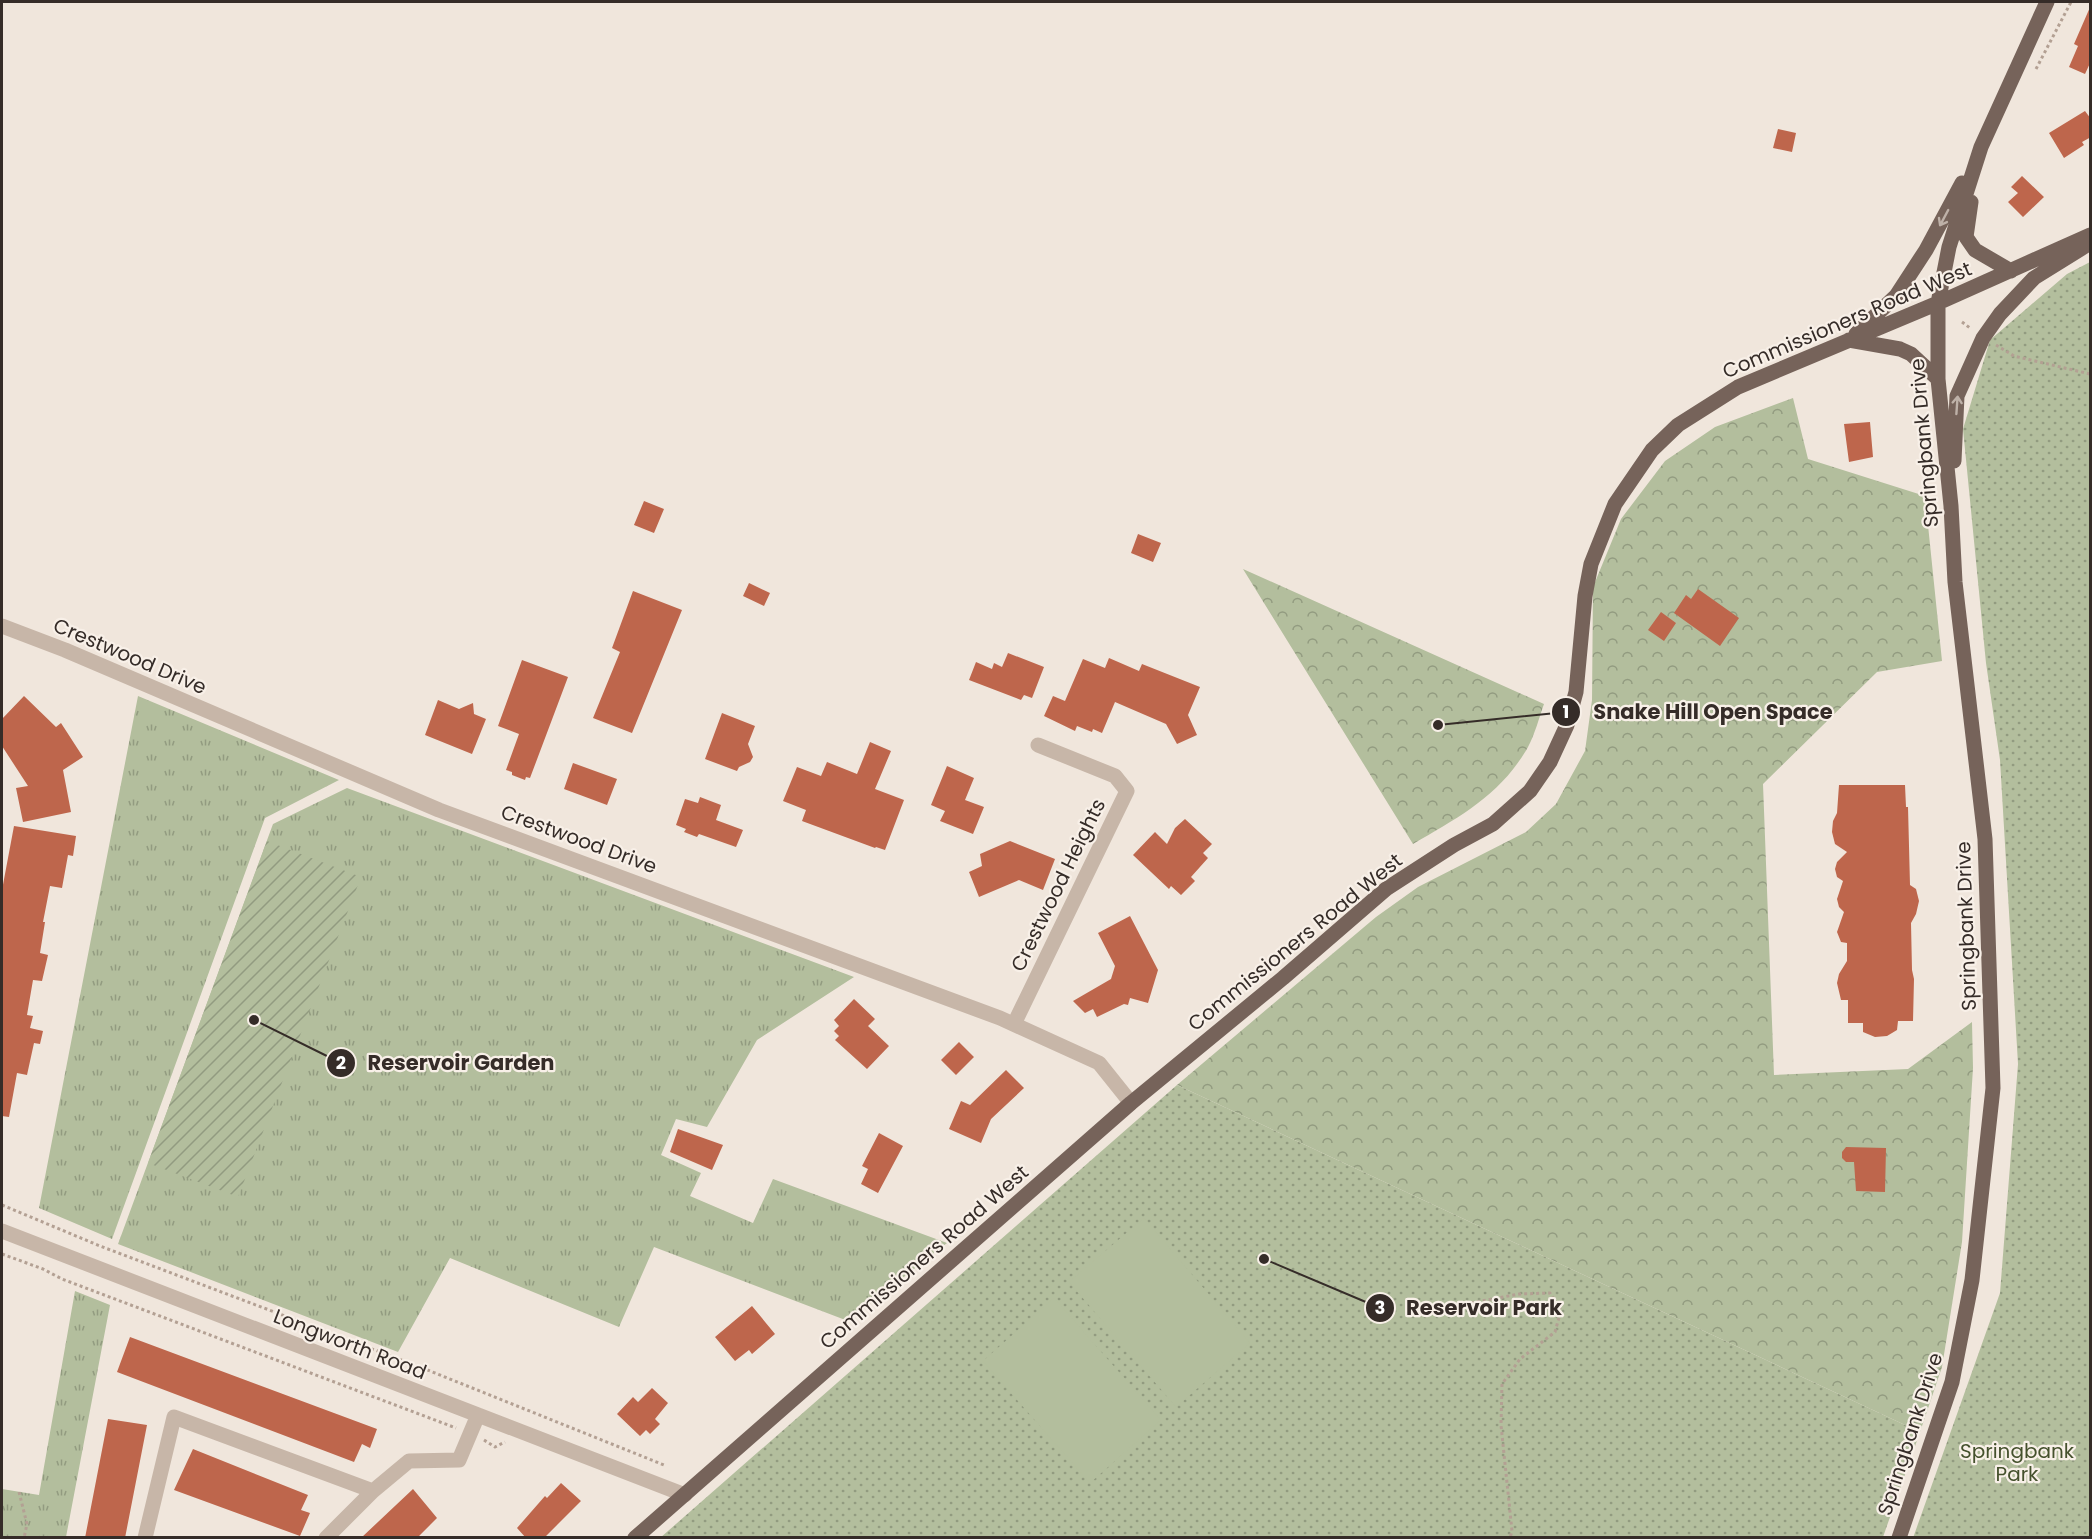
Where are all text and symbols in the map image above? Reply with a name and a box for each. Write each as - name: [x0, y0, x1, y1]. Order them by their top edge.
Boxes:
- one-way arrow: [1938, 208, 1949, 226]
- street label: Commissioners Road West: [1718, 255, 1976, 385]
- street label: Springbank Drive: [1903, 357, 1945, 529]
- one-way arrow: [1952, 396, 1963, 416]
- street label: Crestwood Drive: [49, 611, 211, 701]
- callout: Snake Hill Open Space: [1551, 693, 1845, 732]
- text: Snake Hill Open Space: [1593, 697, 1833, 726]
- text: 1: [1563, 699, 1569, 724]
- street label: Crestwood Heights: [1004, 794, 1112, 976]
- street label: Crestwood Drive: [497, 798, 661, 880]
- street label: Springbank Drive: [1949, 841, 1983, 1011]
- street label: Commissioners Road West: [1182, 847, 1408, 1037]
- callout: Reservoir Garden: [326, 1043, 567, 1082]
- text: Reservoir Garden: [367, 1048, 555, 1077]
- text: 2: [336, 1050, 346, 1075]
- street label: Commissioners Road West: [814, 1158, 1034, 1356]
- callout: Reservoir Park: [1365, 1288, 1574, 1327]
- text: Reservoir Park: [1406, 1293, 1562, 1322]
- text: 3: [1375, 1295, 1385, 1320]
- street label: Longworth Road: [269, 1302, 431, 1386]
- street label: Springbank Drive: [1870, 1349, 1950, 1519]
- park label: Springbank Park: [1960, 1437, 2075, 1488]

